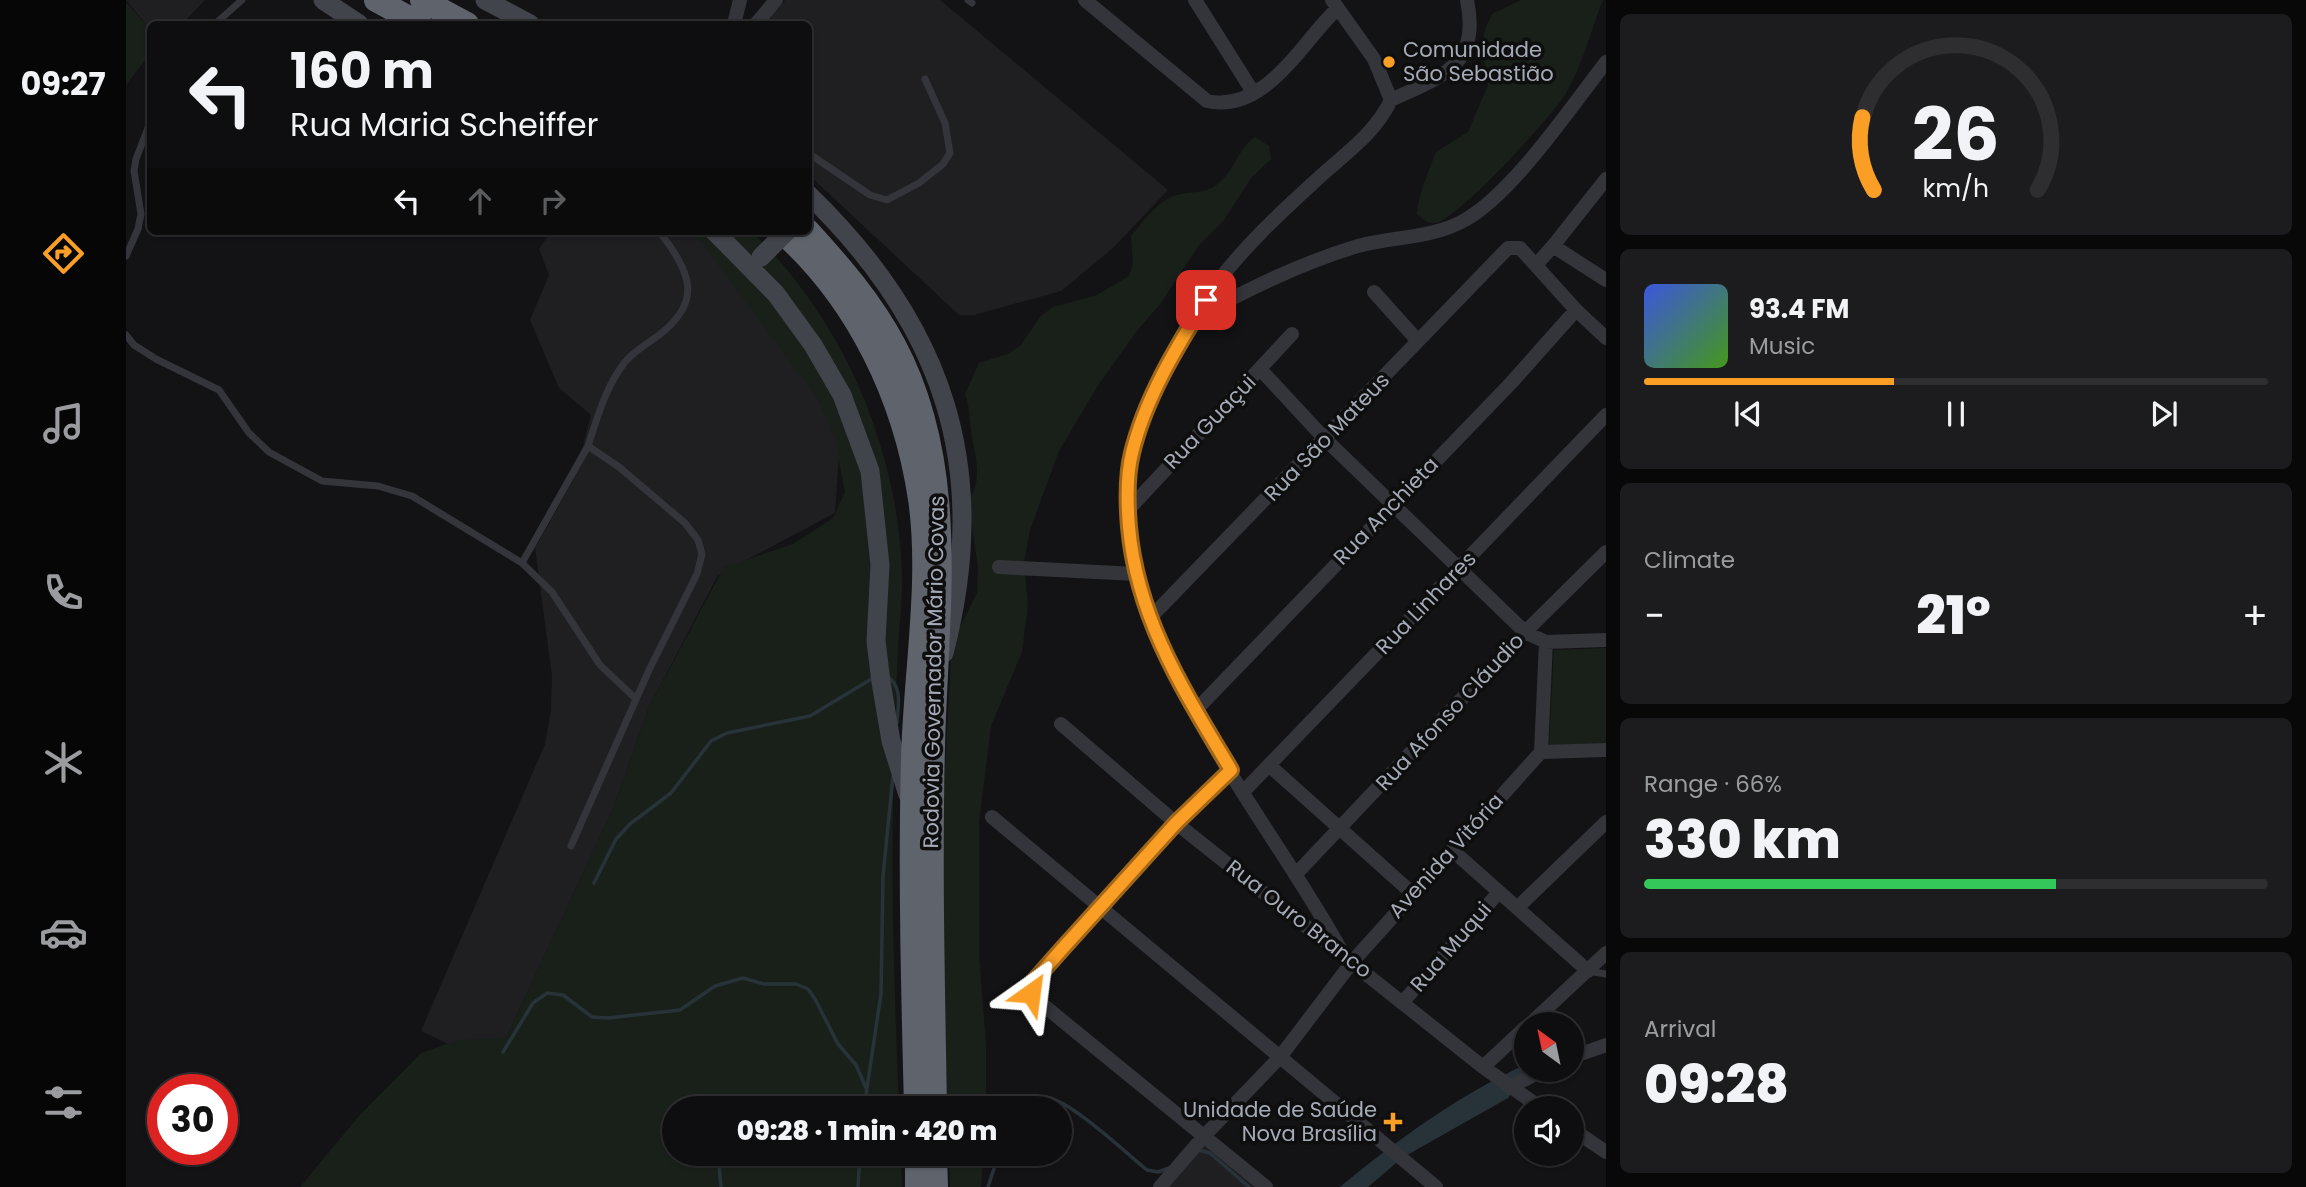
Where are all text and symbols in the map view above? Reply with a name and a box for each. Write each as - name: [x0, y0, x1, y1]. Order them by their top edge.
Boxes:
- place label: Comunidade São Sebastião: [1403, 35, 1554, 88]
- text: 160 m: [290, 37, 434, 105]
- icon: left: [175, 49, 266, 140]
- marker: Comunidade São Sebastião: [1381, 54, 1397, 70]
- text: 09:27: [20, 61, 106, 106]
- text: 26: [1912, 85, 2000, 186]
- text: Rua Maria Scheiffer: [290, 102, 599, 147]
- text: km/h: [1923, 171, 1989, 206]
- icon: left: [388, 182, 426, 220]
- icon: ahead: [461, 182, 499, 220]
- icon: right: [534, 182, 572, 220]
- icon: directions: [39, 229, 88, 278]
- pin: [1176, 270, 1236, 330]
- icon: arrive: [1187, 281, 1225, 319]
- text: 93.4 FM: [1749, 291, 1849, 327]
- text: Music: [1749, 330, 1815, 362]
- street label: Rua São Mateus: [1258, 366, 1396, 507]
- street label: Rua Guaçui: [1157, 368, 1262, 475]
- icon: previous: [1729, 395, 1767, 433]
- icon: pause: [1937, 395, 1975, 433]
- icon: next: [2145, 395, 2183, 433]
- icon: music: [39, 399, 88, 448]
- street label: Rua Anchieta: [1327, 450, 1445, 571]
- street label: Rodovia Governador Mário Covas: [916, 495, 951, 849]
- text: Climate: [1644, 544, 1735, 576]
- street label: Rua Linhares: [1369, 545, 1482, 661]
- icon: phone: [39, 568, 88, 617]
- text: 21°: [1916, 579, 1991, 652]
- text: −: [1644, 589, 1665, 642]
- text: +: [2242, 589, 2268, 642]
- street label: Rua Afonso Cláudio: [1369, 627, 1530, 797]
- icon: climate: [39, 738, 88, 787]
- text: Range · 66%: [1644, 768, 1782, 800]
- street label: Avenida Vitória: [1382, 787, 1510, 925]
- text: 330 km: [1644, 803, 1841, 876]
- street label: Rua Ouro Branco: [1220, 853, 1378, 985]
- street label: Rua Muqui: [1403, 896, 1498, 998]
- icon: car: [39, 908, 88, 957]
- position arrow: [994, 956, 1068, 1030]
- north arrow: [1514, 1012, 1584, 1082]
- map controls: [1514, 1012, 1584, 1166]
- text: Arrival: [1644, 1013, 1716, 1045]
- text: 09:28: [1644, 1048, 1789, 1121]
- speed limit sign: 30: [147, 1074, 238, 1165]
- icon: filters: [39, 1078, 88, 1127]
- place label: Unidade de Saúde Nova Brasília: [1183, 1095, 1377, 1148]
- button: sound: [1514, 1096, 1584, 1166]
- marker: Unidade de Saúde Nova Brasília: [1383, 1112, 1403, 1132]
- text: 09:28 · 1 min · 420 m: [737, 1113, 997, 1149]

